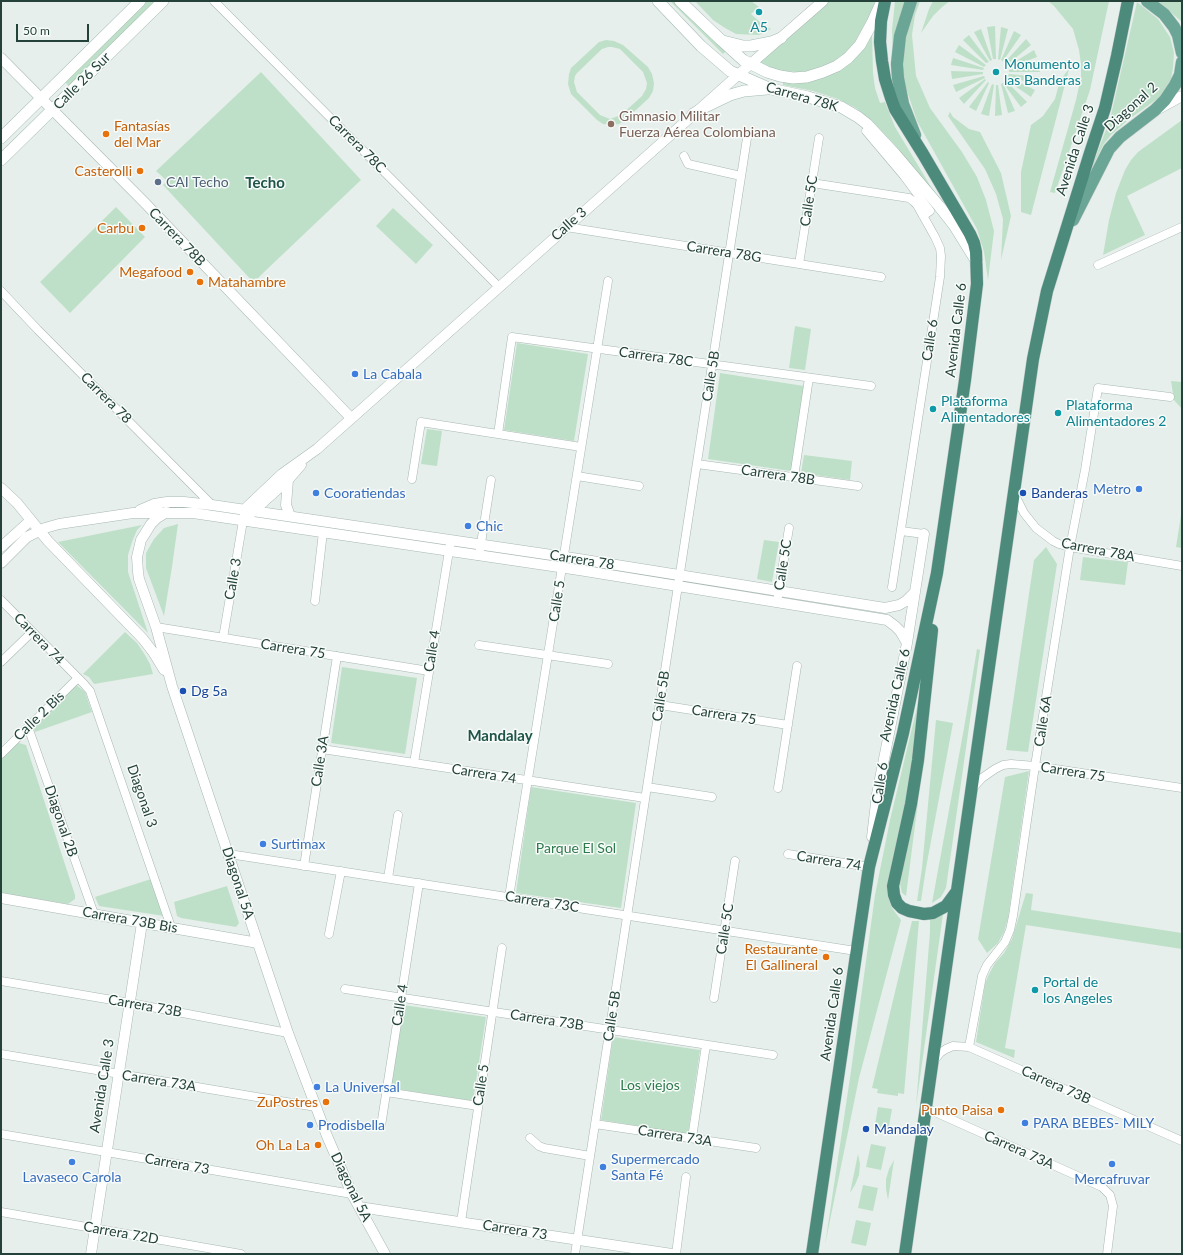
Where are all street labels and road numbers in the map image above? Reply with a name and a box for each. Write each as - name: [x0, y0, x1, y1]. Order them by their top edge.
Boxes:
- street label: Calle 26 Sur: [50, 49, 114, 113]
- street label: Carrera 78K: [764, 79, 840, 115]
- street label: Diagonal 2: [1101, 79, 1161, 135]
- street label: Avenida Calle 3: [1052, 102, 1098, 198]
- street label: Carrera 78C: [325, 112, 389, 176]
- street label: Calle 5C: [797, 174, 821, 228]
- street label: Carrera 78B: [145, 204, 209, 270]
- street label: Calle 3: [548, 204, 590, 244]
- street label: Carrera 78G: [685, 238, 763, 266]
- street label: Avenida Calle 6: [942, 282, 970, 378]
- street label: Calle 6: [918, 318, 942, 362]
- street label: Carrera 78C: [618, 343, 694, 371]
- street label: Calle 5B: [699, 349, 723, 403]
- street label: Carrera 78: [77, 369, 135, 427]
- street label: Carrera 78B: [740, 462, 816, 488]
- street label: Carrera 78A: [1060, 535, 1136, 565]
- street label: Calle 5C: [771, 538, 795, 592]
- street label: Carrera 78: [548, 547, 616, 573]
- street label: Calle 3: [221, 557, 245, 601]
- street label: Calle 5: [545, 579, 569, 623]
- street label: Carrera 74: [10, 610, 68, 668]
- street label: Calle 4: [420, 629, 444, 673]
- street label: Carrera 75: [259, 636, 327, 662]
- street label: Avenida Calle 6: [876, 647, 914, 743]
- street label: Calle 5B: [649, 669, 673, 723]
- street label: Calle 2 Bis: [10, 688, 68, 744]
- street label: Calle 6A: [1031, 694, 1055, 748]
- street label: Carrera 75: [690, 702, 758, 728]
- street label: Calle 3A: [308, 734, 332, 788]
- street label: Carrera 75: [1039, 759, 1107, 785]
- street label: Carrera 74: [450, 761, 518, 787]
- street label: Calle 6: [868, 761, 892, 805]
- street label: Diagonal 3: [123, 762, 161, 830]
- street label: Diagonal 2B: [41, 783, 81, 859]
- street label: Diagonal 5A: [218, 845, 258, 921]
- street label: Carrera 74: [795, 848, 863, 874]
- street label: Carrera 73C: [504, 888, 580, 916]
- street label: Calle 5C: [713, 902, 737, 956]
- street label: Carrera 73B Bis: [81, 903, 179, 937]
- street label: Avenida Calle 6: [817, 966, 847, 1062]
- street label: Calle 4: [388, 983, 412, 1027]
- street label: Calle 5B: [600, 989, 624, 1043]
- street label: Carrera 73B: [107, 991, 183, 1021]
- street label: Carrera 73B: [509, 1006, 585, 1034]
- street label: Avenida Calle 3: [86, 1038, 118, 1134]
- street label: Carrera 73B: [1019, 1062, 1093, 1108]
- street label: Calle 5: [469, 1063, 493, 1107]
- street label: Carrera 73A: [121, 1067, 197, 1095]
- street label: Carrera 73A: [637, 1122, 713, 1150]
- street label: Carrera 73A: [981, 1127, 1057, 1173]
- street label: Carrera 73: [143, 1150, 211, 1178]
- street label: Diagonal 5A: [327, 1150, 375, 1224]
- street label: Carrera 73: [481, 1217, 549, 1243]
- street label: Carrera 72D: [82, 1218, 160, 1248]

